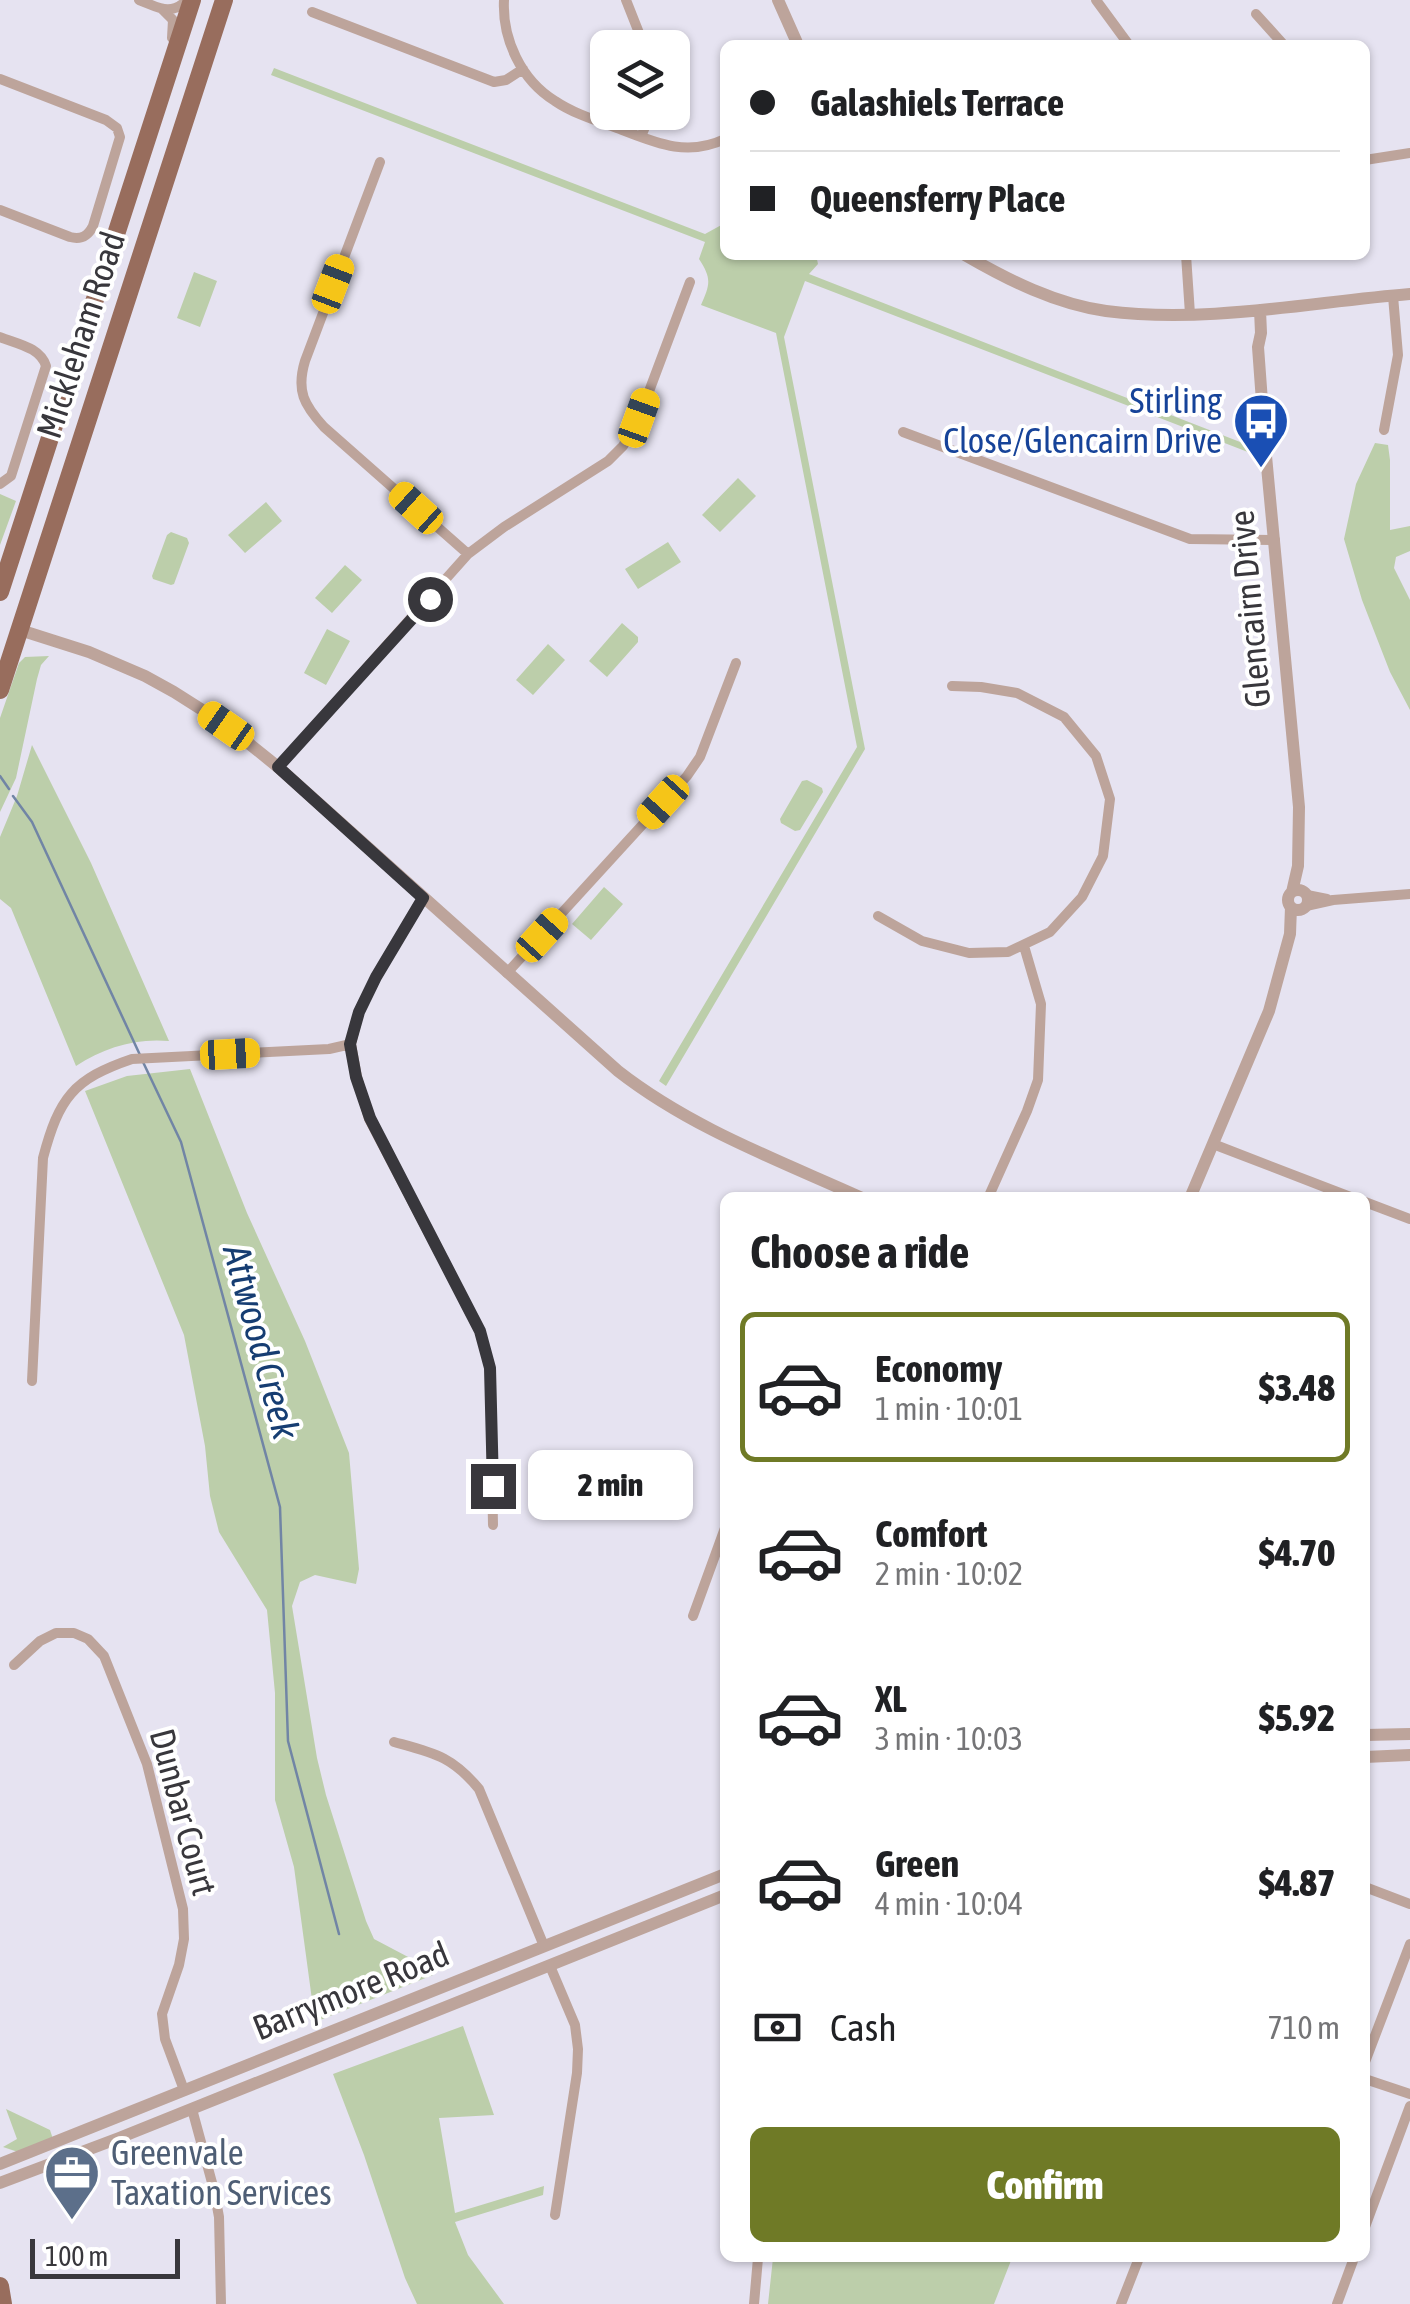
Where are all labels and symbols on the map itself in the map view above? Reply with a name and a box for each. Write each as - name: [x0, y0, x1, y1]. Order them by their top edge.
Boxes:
- street label: Mickleham Road: [28, 226, 132, 443]
- car: [308, 251, 358, 317]
- place label: Stirling Close/Glencairn Drive: [943, 380, 1222, 460]
- car: [615, 385, 663, 451]
- bus stop icon: Stirling Close/Glencairn Drive: [1231, 391, 1291, 470]
- car: [384, 477, 448, 539]
- street label: Glencairn Drive: [1220, 509, 1278, 709]
- route start: [408, 577, 453, 622]
- car: [193, 697, 259, 755]
- car: [632, 770, 694, 834]
- car: [511, 903, 573, 967]
- car: [199, 1037, 261, 1071]
- water label: Attwood Creek: [215, 1239, 308, 1445]
- callout: 2 min: [528, 1451, 693, 1521]
- route end: [471, 1464, 516, 1509]
- street label: Dunbar Court: [143, 1724, 225, 1899]
- street label: Barrymore Road: [247, 1933, 454, 2047]
- place label: Greenvale Taxation Services: [111, 2132, 332, 2212]
- office icon: Greenvale Taxation Services: [42, 2143, 102, 2222]
- scale bar: [30, 2234, 180, 2278]

